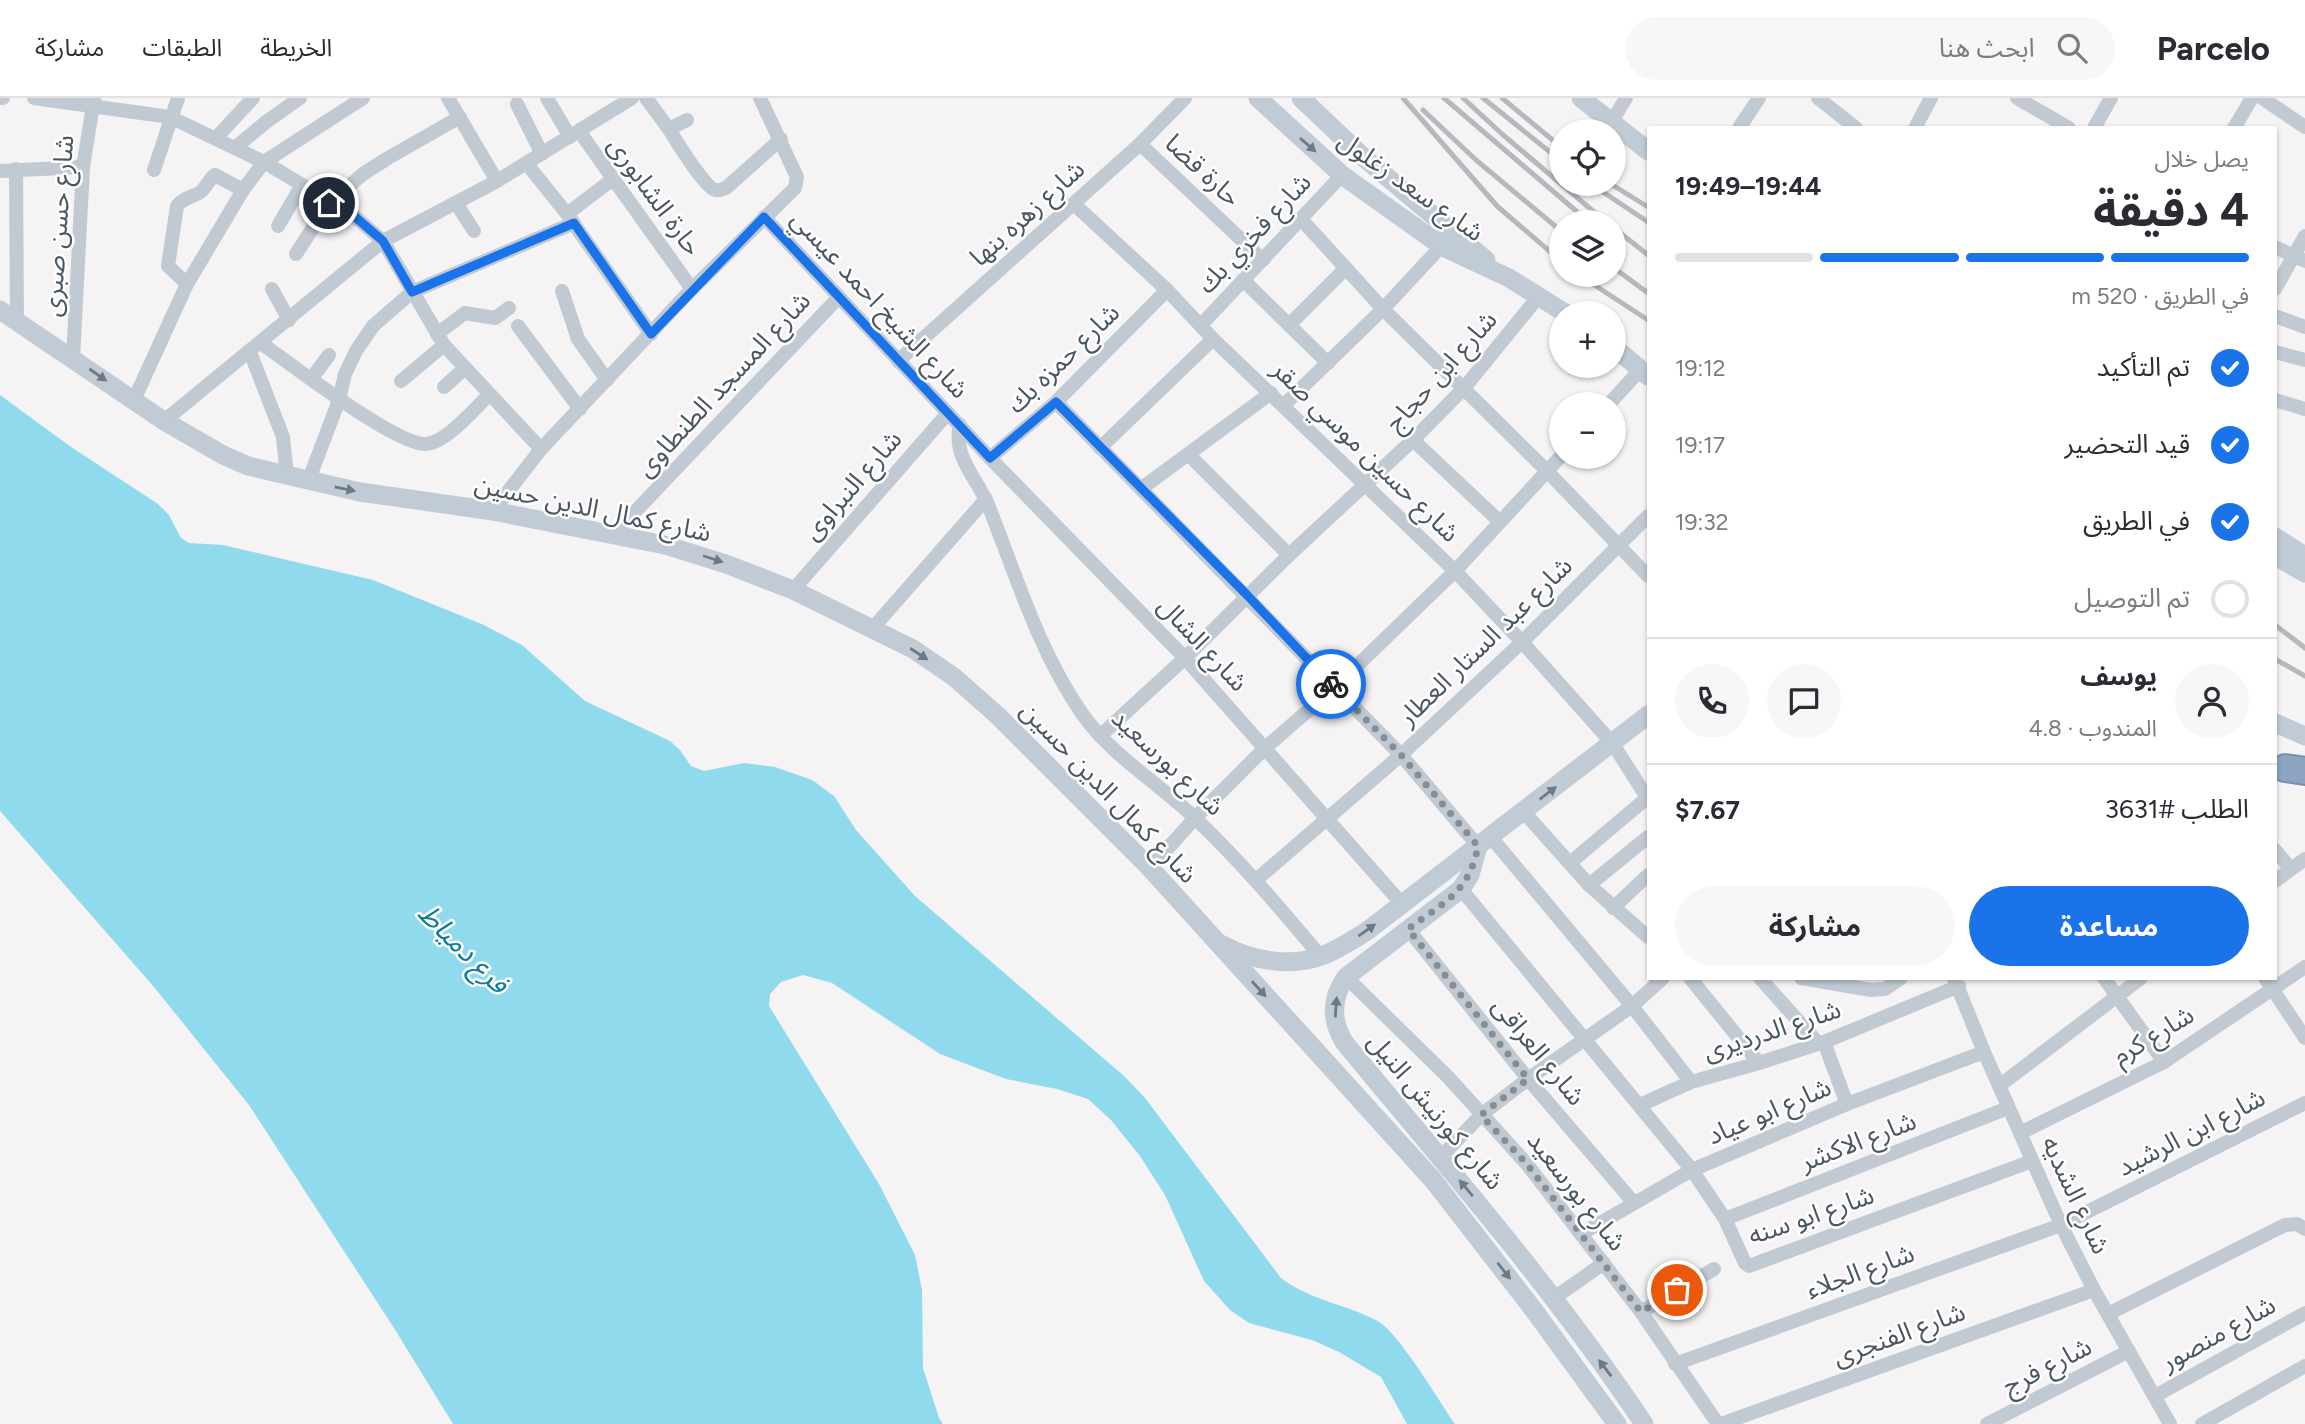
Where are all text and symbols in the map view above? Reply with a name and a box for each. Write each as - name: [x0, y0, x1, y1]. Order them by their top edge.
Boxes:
- search box: [1625, 17, 2115, 80]
- icon: search: [2053, 29, 2091, 67]
- text: Parcelo: [2157, 29, 2270, 68]
- text: ابحث هنا: [1939, 32, 2035, 64]
- text: مشاركة: [35, 33, 104, 62]
- text: الطبقات: [142, 33, 222, 62]
- text: الخريطة: [260, 33, 332, 62]
- map controls: [1549, 119, 1626, 469]
- button: locate: [1549, 119, 1626, 196]
- street label: شارع سعد زغلول: [1330, 124, 1490, 251]
- street label: حارة قضا: [1158, 127, 1248, 213]
- street label: حارة الشابورى: [601, 130, 709, 262]
- street label: شارع حسن صبرى: [36, 134, 83, 318]
- one-way arrow: [1299, 136, 1316, 152]
- text: يصل خلال: [2155, 145, 2249, 173]
- street label: شارع زهره بنها: [963, 153, 1093, 275]
- street label: شارع فخري بك: [1190, 166, 1321, 303]
- text: 19:44–19:49: [1675, 170, 1822, 202]
- pin: [299, 173, 359, 233]
- text: 4 دقيقة: [2093, 182, 2249, 238]
- icon: home: [310, 184, 348, 222]
- street label: شارع الشيخ احمد عيسي: [781, 203, 976, 408]
- button: layers: [1549, 210, 1626, 287]
- text: في الطريق · 520 m: [2071, 282, 2249, 310]
- street label: شارع المسجد الطنطاوى: [629, 285, 819, 485]
- street label: شارع حمزه بك: [1000, 296, 1128, 422]
- button: +: [1549, 301, 1626, 378]
- street label: شارع ابن حجاج: [1378, 304, 1506, 440]
- icon: check: [2211, 349, 2249, 387]
- text: تم التأكيد: [2097, 351, 2190, 383]
- street label: شارع حسين موسي صقر: [1262, 353, 1466, 552]
- text: 19:12: [1675, 354, 1726, 382]
- one-way arrow: [89, 368, 107, 382]
- button: −: [1549, 392, 1626, 469]
- street label: شارع النبراوى: [796, 424, 911, 548]
- icon: check: [2211, 426, 2249, 464]
- text: قيد التحضير: [2065, 428, 2190, 460]
- text: 19:17: [1675, 431, 1725, 459]
- street label: شارع كمال الدين حسين: [471, 467, 714, 552]
- one-way arrow: [334, 484, 356, 495]
- icon: check: [2211, 503, 2249, 541]
- text: في الطريق: [2083, 505, 2190, 537]
- text: 19:32: [1675, 508, 1729, 536]
- street label: شارع عبد الستار العطار: [1391, 550, 1581, 735]
- one-way arrow: [702, 555, 723, 565]
- text: تم التوصيل: [2074, 582, 2190, 614]
- street label: شارع الشال: [1149, 590, 1255, 700]
- one-way arrow: [910, 647, 929, 660]
- courier: [1296, 649, 1366, 719]
- text: يوسف: [2080, 660, 2157, 692]
- button: phone: [1675, 664, 1749, 738]
- button: chat: [1767, 664, 1841, 738]
- button: person: [2175, 664, 2249, 738]
- icon: bike: [1312, 665, 1350, 703]
- street label: شارع كمال الدين حسين: [1012, 694, 1204, 892]
- street label: شارع بورسعيد: [1103, 702, 1231, 825]
- text: المندوب · 4.8: [2029, 714, 2157, 742]
- one-way arrow: [1539, 786, 1557, 800]
- text: الطلب #3631: [2105, 793, 2249, 825]
- text: $7.67: [1675, 794, 1740, 826]
- button: مشاركة: [1675, 886, 1955, 966]
- button: مساعدة: [1969, 886, 2249, 966]
- water label: فرع دمياط: [408, 896, 517, 1005]
- one-way arrow: [1358, 923, 1376, 937]
- one-way arrow: [1251, 980, 1267, 998]
- street label: شارع العراقى: [1483, 990, 1592, 1114]
- street label: شارع الدرديرى: [1699, 993, 1846, 1070]
- one-way arrow: [1330, 996, 1341, 1018]
- street label: شارع كرم: [2106, 998, 2202, 1075]
- street label: شارع كورنيش النيل: [1359, 1026, 1511, 1198]
- street label: شارع ابو عياد: [1702, 1071, 1837, 1154]
- street label: شارع ابن الرشيد: [2112, 1081, 2272, 1186]
- street label: شارع الاكشر: [1795, 1104, 1922, 1181]
- street label: شارع بورسعيد: [1518, 1125, 1634, 1259]
- street label: شارع الشديه: [2032, 1131, 2117, 1260]
- one-way arrow: [1458, 1179, 1474, 1197]
- street label: شارع ابو سنه: [1744, 1179, 1879, 1254]
- street label: شارع الجلاء: [1801, 1237, 1920, 1308]
- pin: [1647, 1260, 1707, 1320]
- one-way arrow: [1497, 1262, 1512, 1280]
- icon: bag: [1658, 1271, 1696, 1309]
- street label: شارع منصور: [2154, 1288, 2282, 1381]
- street label: شارع الفنجرى: [1828, 1295, 1971, 1376]
- street label: شارع فرج: [1997, 1330, 2098, 1405]
- one-way arrow: [1598, 1358, 1612, 1377]

